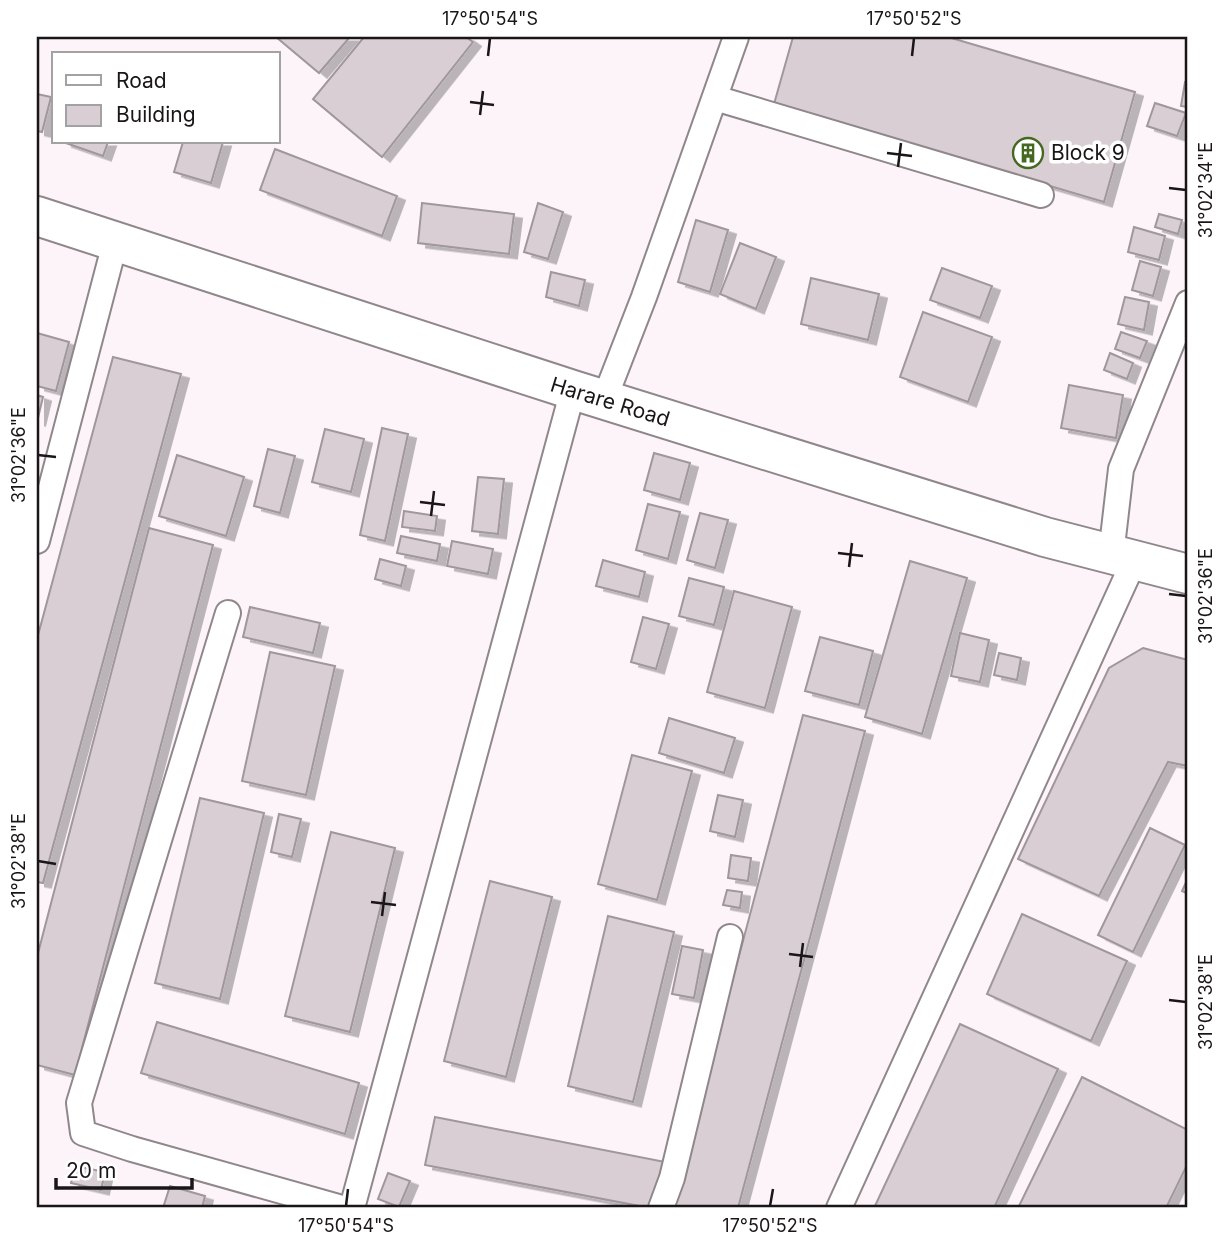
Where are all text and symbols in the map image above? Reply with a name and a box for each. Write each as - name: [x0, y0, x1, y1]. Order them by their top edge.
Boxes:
- text: 17°50'54"S: [442, 8, 538, 29]
- text: 17°50'52"S: [866, 8, 962, 29]
- legend: [52, 52, 280, 144]
- text: Road: [116, 68, 167, 93]
- text: Building: [116, 102, 196, 127]
- building icon: Block 9: [1011, 136, 1045, 170]
- place label: Block 9: [1051, 140, 1125, 165]
- text: 31°02'34"E: [1195, 142, 1216, 238]
- street label: Harare Road: [547, 372, 673, 432]
- text: 31°02'36"E: [8, 407, 29, 503]
- text: 31°02'36"E: [1195, 548, 1216, 644]
- text: 31°02'38"E: [8, 813, 29, 909]
- text: 31°02'38"E: [1195, 954, 1216, 1050]
- scale bar: [56, 1147, 192, 1191]
- text: 20 m: [66, 1158, 116, 1183]
- text: 17°50'54"S: [298, 1215, 394, 1236]
- text: 17°50'52"S: [722, 1215, 818, 1236]

